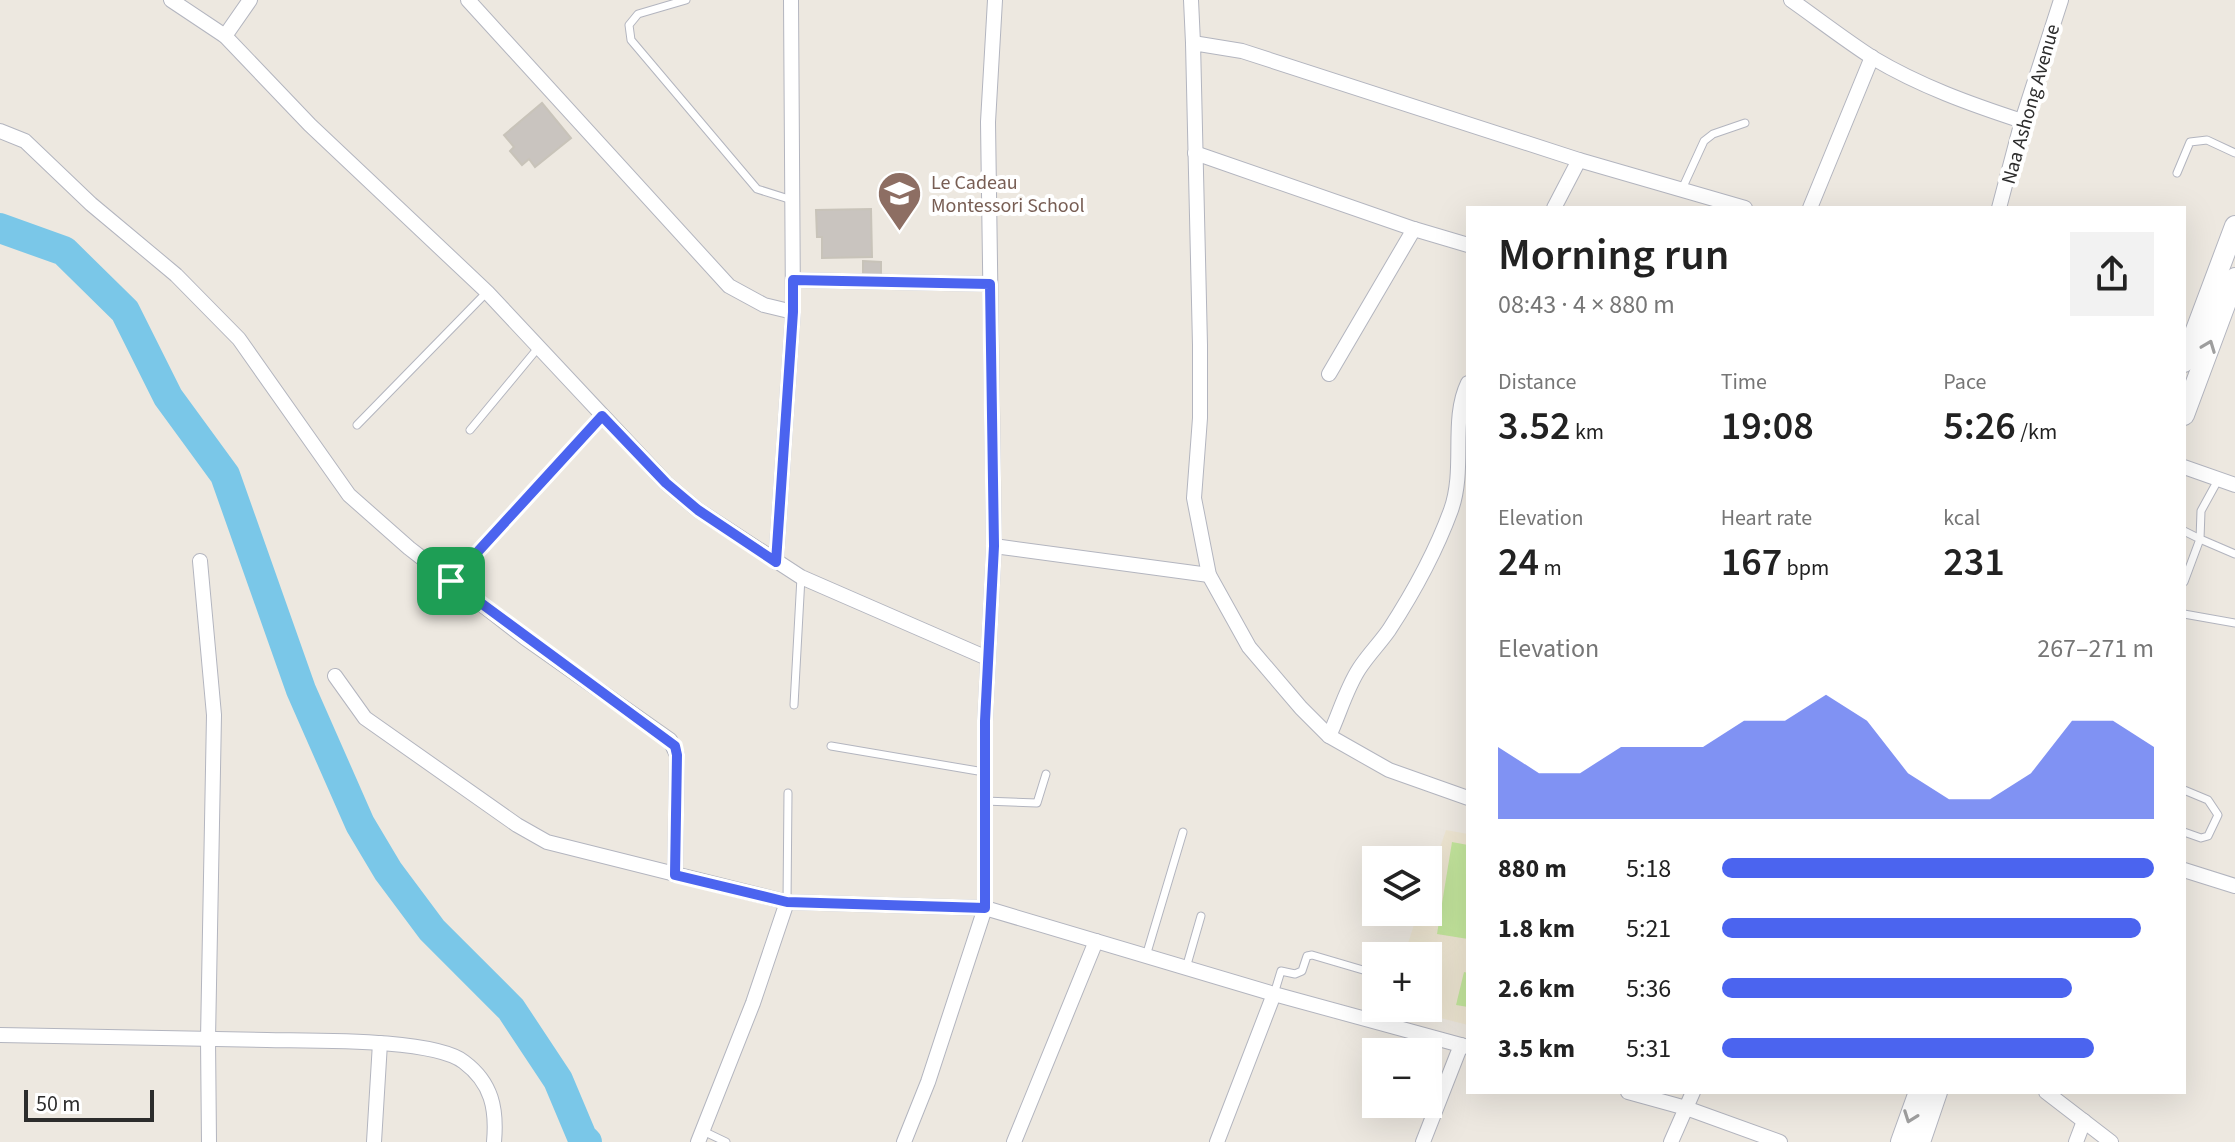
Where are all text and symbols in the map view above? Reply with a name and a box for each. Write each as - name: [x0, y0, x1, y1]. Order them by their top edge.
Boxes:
- street label: Naa Ashong Avenue: [1995, 21, 2067, 188]
- place label: Le Cadeau Montessori School: [931, 169, 1085, 220]
- school or university icon: Le Cadeau Montessori School: [876, 170, 924, 233]
- text: Morning run: [1498, 224, 1729, 287]
- button: share: [2070, 232, 2154, 316]
- text: 08:43 · 4 × 880 m: [1498, 286, 1675, 323]
- one-way arrow: [2199, 340, 2216, 354]
- text: Distance: [1498, 366, 1576, 398]
- text: Time: [1721, 366, 1767, 398]
- text: Pace: [1943, 366, 1986, 398]
- text: 3.52: [1498, 398, 1571, 455]
- text: 19:08: [1721, 398, 1814, 455]
- text: 5:26: [1943, 398, 2016, 455]
- text: km: [1571, 416, 1604, 448]
- text: /km: [2016, 416, 2057, 448]
- text: Elevation: [1498, 502, 1584, 534]
- text: Heart rate: [1721, 502, 1812, 534]
- text: kcal: [1943, 502, 1980, 534]
- text: 24: [1498, 534, 1539, 591]
- text: 167: [1721, 534, 1782, 591]
- text: 231: [1943, 534, 2005, 591]
- pin: [417, 547, 485, 615]
- text: m: [1539, 552, 1562, 584]
- text: bpm: [1782, 552, 1829, 584]
- icon: arrive: [429, 559, 473, 603]
- text: Elevation: [1498, 630, 1599, 667]
- text: 267–271 m: [2037, 630, 2154, 667]
- map controls: [1362, 846, 1442, 1118]
- button: layers: [1362, 846, 1442, 926]
- text: 880 m: [1498, 850, 1567, 887]
- text: 5:18: [1626, 850, 1671, 887]
- text: 1.8 km: [1498, 910, 1575, 947]
- text: 5:21: [1626, 910, 1671, 947]
- button: +: [1362, 942, 1442, 1022]
- text: 2.6 km: [1498, 970, 1575, 1007]
- text: 5:36: [1626, 970, 1671, 1007]
- text: 3.5 km: [1498, 1030, 1575, 1067]
- text: 5:31: [1626, 1030, 1671, 1067]
- button: −: [1362, 1038, 1442, 1118]
- scale bar: [24, 1086, 154, 1122]
- text: 50 m: [36, 1088, 81, 1120]
- one-way arrow: [1903, 1109, 1920, 1123]

